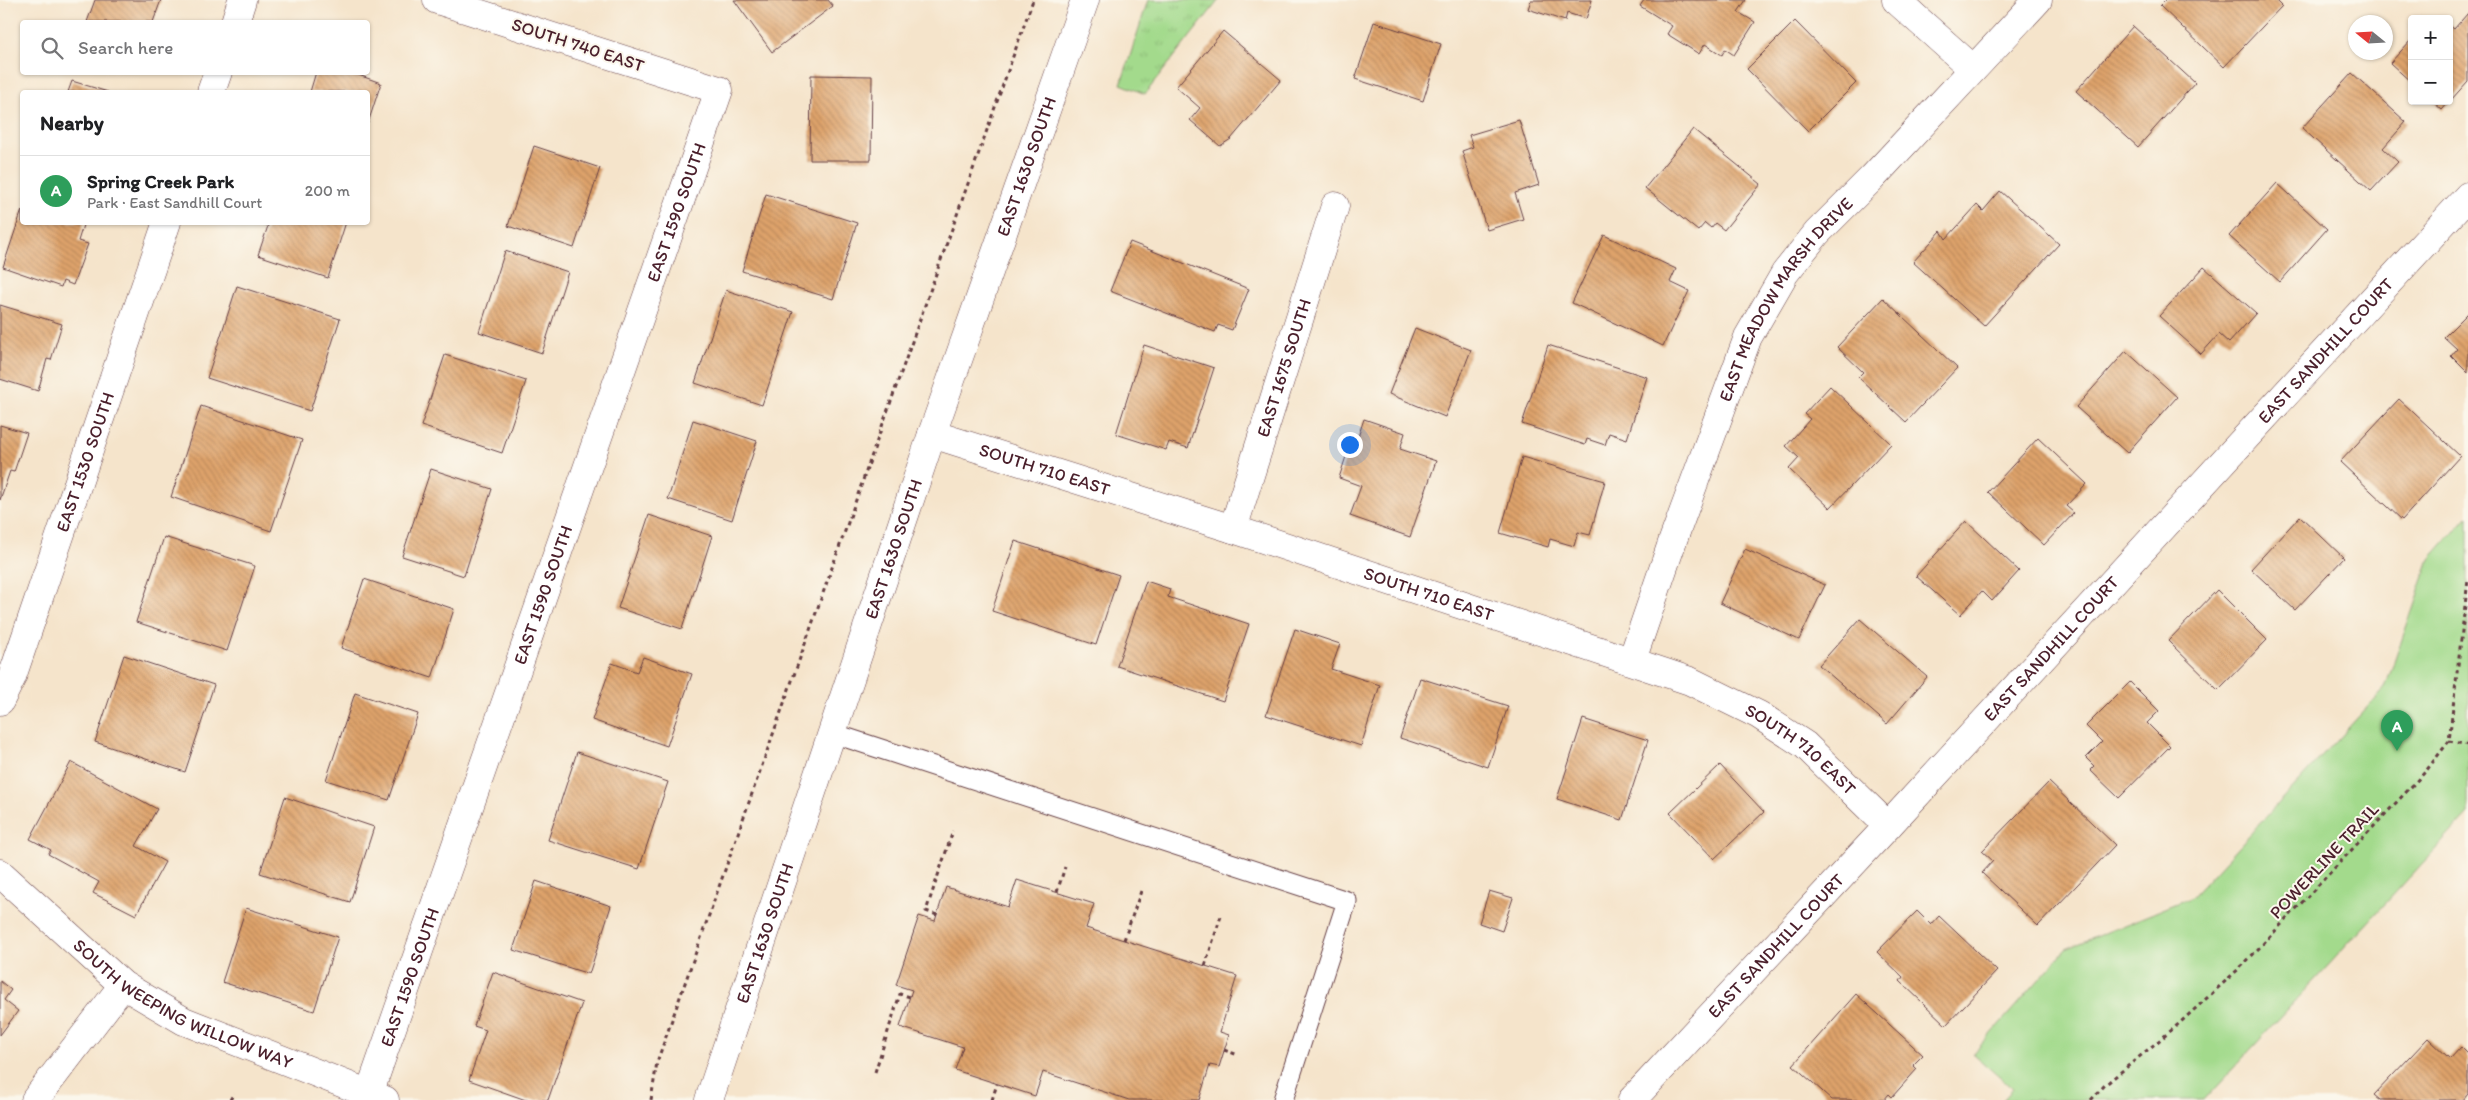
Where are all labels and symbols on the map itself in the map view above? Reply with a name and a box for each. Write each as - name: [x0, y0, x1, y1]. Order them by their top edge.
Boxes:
- street label: SOUTH 740 EAST: [509, 13, 647, 77]
- north arrow: [2348, 15, 2393, 60]
- street label: EAST 1630 SOUTH: [992, 94, 1061, 239]
- street label: EAST 1590 SOUTH: [642, 140, 711, 285]
- street label: EAST MEADOW MARSH DRIVE: [1714, 192, 1858, 404]
- street label: EAST SANDHILL COURT: [2253, 273, 2398, 428]
- street label: EAST 1675 SOUTH: [1252, 296, 1316, 440]
- street label: EAST 1530 SOUTH: [51, 389, 119, 535]
- your location: [1337, 432, 1363, 458]
- street label: SOUTH 710 EAST: [976, 439, 1113, 500]
- street label: EAST 1630 SOUTH: [860, 476, 927, 622]
- street label: EAST 1590 SOUTH: [509, 522, 577, 667]
- street label: SOUTH 710 EAST: [1361, 562, 1497, 626]
- street label: EAST SANDHILL COURT: [1979, 571, 2124, 726]
- street label: SOUTH 710 EAST: [1741, 699, 1861, 800]
- pin: A: [2381, 710, 2413, 751]
- street label: POWERLINE TRAIL: [2265, 799, 2383, 923]
- street label: EAST 1630 SOUTH: [731, 860, 799, 1006]
- street label: EAST SANDHILL COURT: [1703, 869, 1849, 1023]
- street label: EAST 1590 SOUTH: [375, 905, 444, 1050]
- street label: SOUTH WEEPING WILLOW WAY: [69, 934, 297, 1074]

